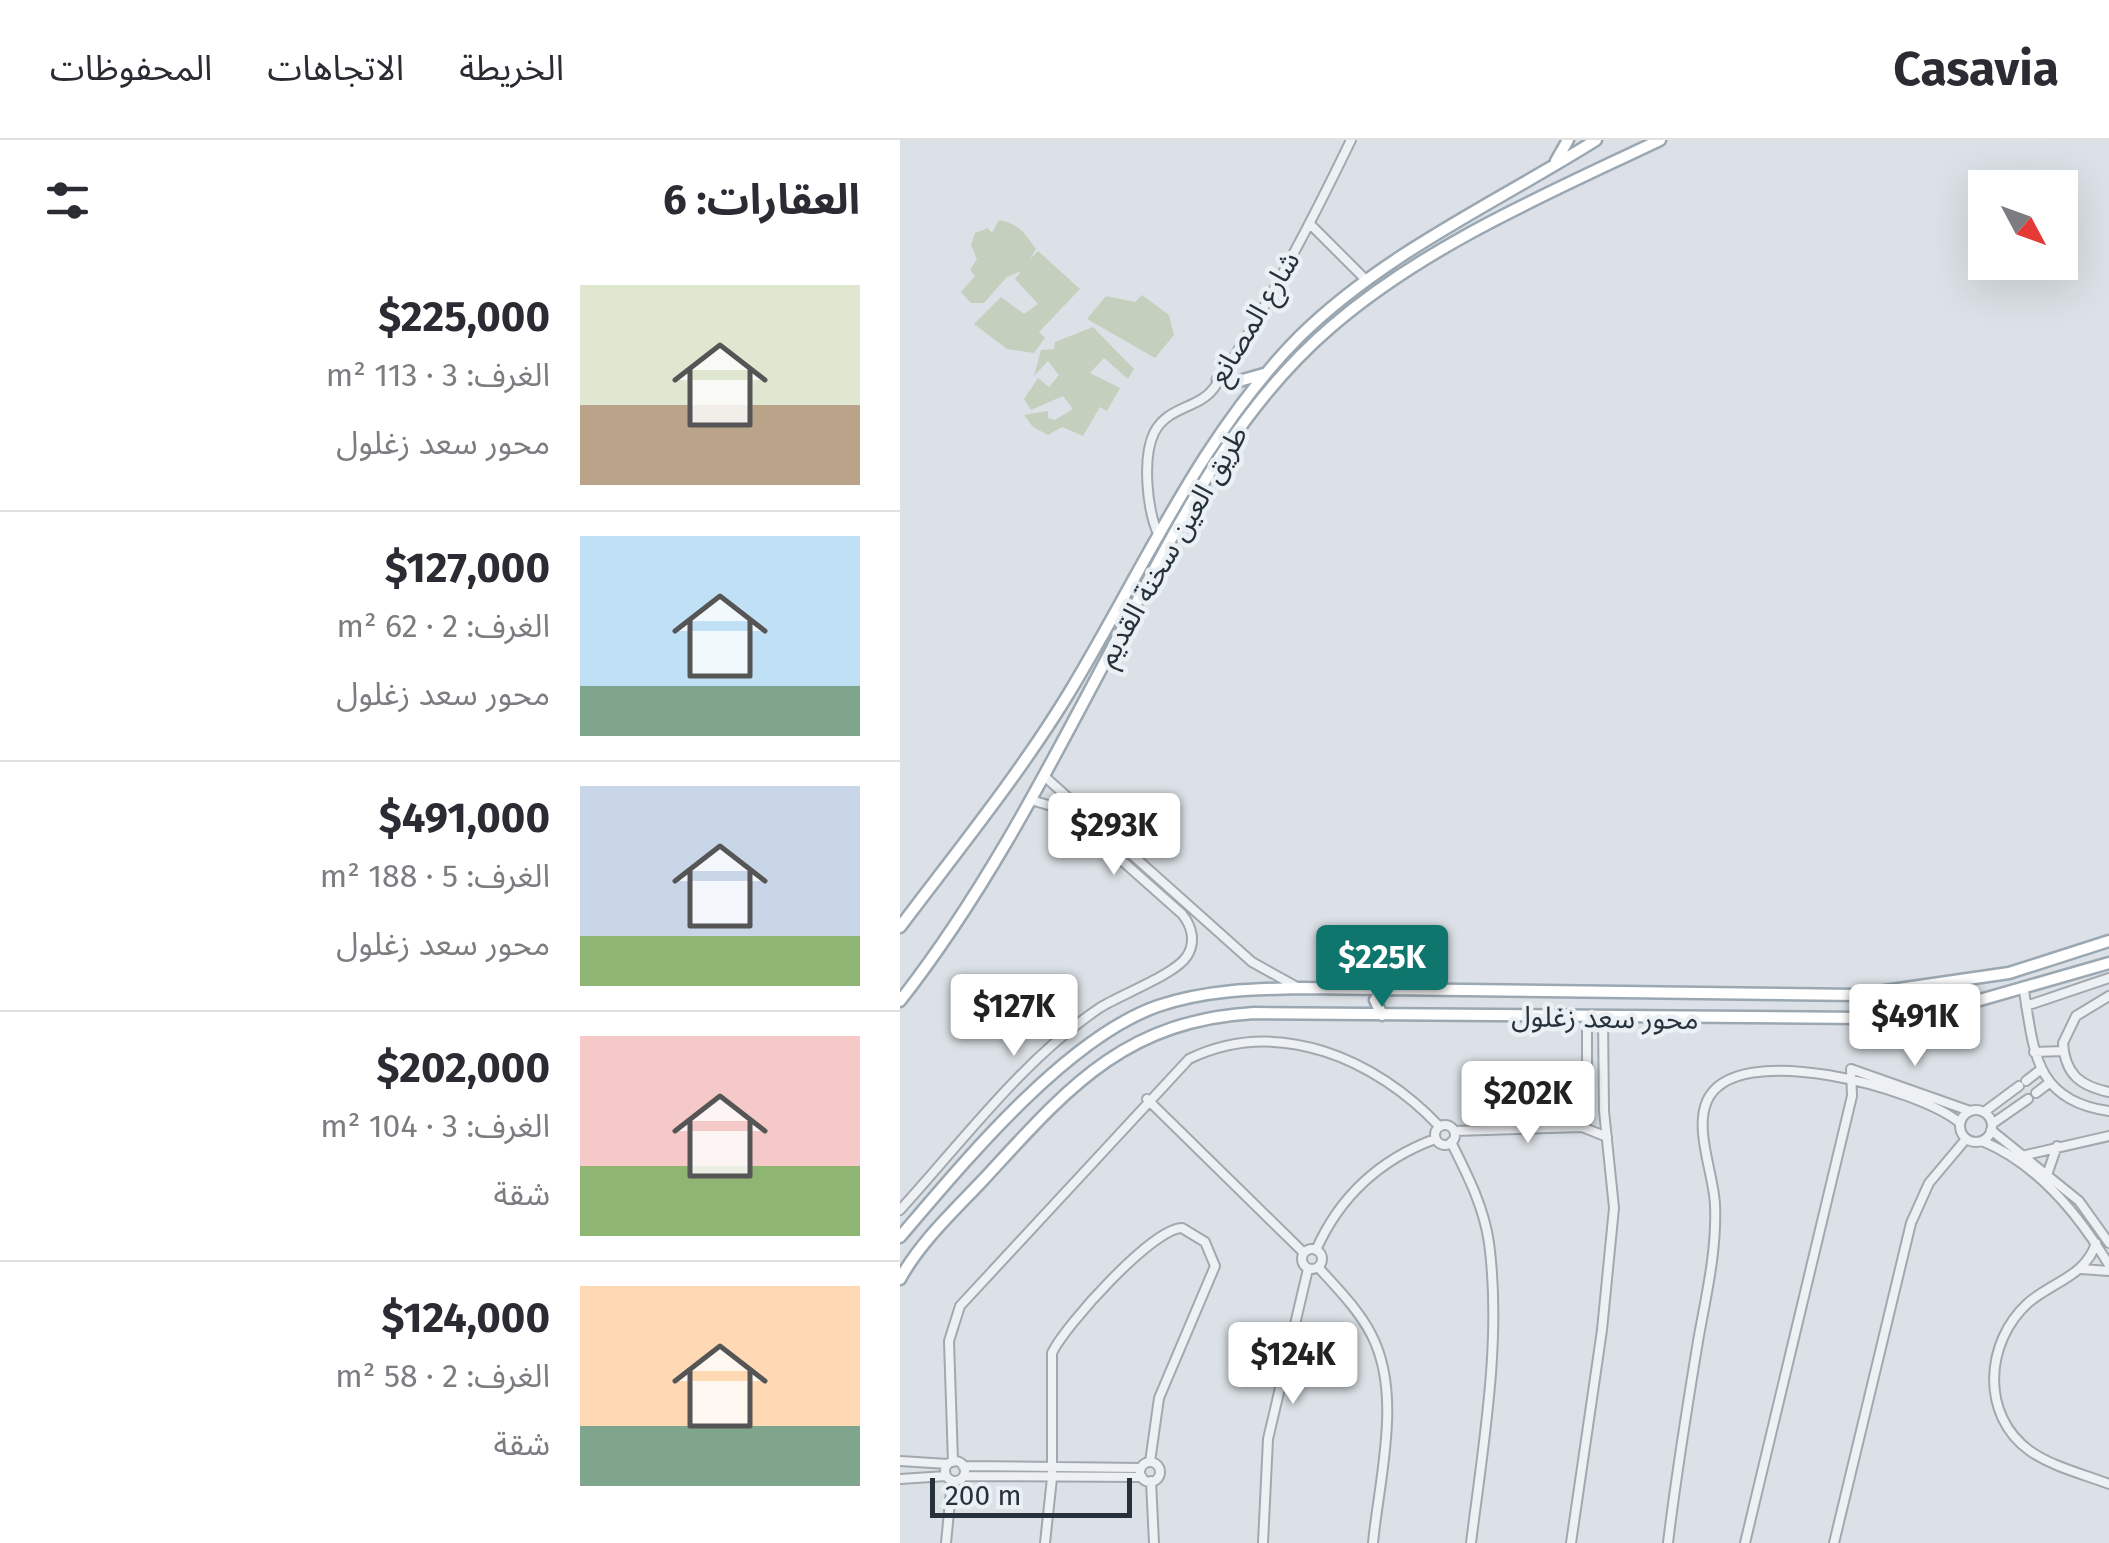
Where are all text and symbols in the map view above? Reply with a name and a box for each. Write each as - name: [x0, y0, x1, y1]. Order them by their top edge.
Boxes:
- text: Casavia: [1893, 40, 2059, 98]
- text: المحفوظات: [50, 47, 212, 89]
- text: الاتجاهات: [267, 47, 404, 89]
- text: الخريطة: [459, 47, 564, 89]
- north arrow: [1968, 170, 2078, 280]
- map controls: [1968, 170, 2078, 280]
- icon: filters: [40, 173, 95, 228]
- text: العقارات: 6: [663, 175, 860, 225]
- street label: شارع المصانع: [1201, 246, 1310, 393]
- text: $225,000: [378, 292, 550, 342]
- icon: home: [660, 325, 780, 445]
- text: الغرف: 3 · 113 m²: [326, 356, 550, 394]
- street label: طريق العين سخنة القديم: [1090, 420, 1259, 674]
- text: محور سعد زغلول: [336, 424, 550, 462]
- text: $127,000: [385, 543, 550, 593]
- icon: home: [660, 576, 780, 696]
- text: الغرف: 2 · 62 m²: [337, 607, 550, 645]
- text: محور سعد زغلول: [336, 675, 550, 713]
- text: $491,000: [379, 793, 550, 843]
- pin: $293K: [1044, 793, 1184, 878]
- text: $293K: [1070, 806, 1158, 844]
- icon: home: [660, 826, 780, 946]
- text: الغرف: 5 · 188 m²: [320, 857, 550, 895]
- text: محور سعد زغلول: [336, 925, 550, 963]
- pin: $225K: [1312, 925, 1452, 1010]
- text: $225K: [1338, 938, 1426, 976]
- pin: $127K: [944, 974, 1084, 1059]
- pin: $491K: [1845, 984, 1985, 1069]
- text: $127K: [973, 987, 1055, 1025]
- text: $491K: [1871, 997, 1959, 1035]
- street label: محور سعد زغلول: [1511, 1000, 1699, 1036]
- text: $202,000: [377, 1043, 550, 1093]
- pin: $202K: [1458, 1061, 1598, 1146]
- text: $202K: [1484, 1074, 1572, 1112]
- icon: home: [660, 1076, 780, 1196]
- text: الغرف: 3 · 104 m²: [320, 1107, 550, 1145]
- text: شقة: [494, 1175, 550, 1213]
- text: $124,000: [382, 1293, 550, 1343]
- pin: $124K: [1223, 1322, 1363, 1407]
- icon: home: [660, 1326, 780, 1446]
- text: $124K: [1250, 1335, 1336, 1373]
- text: الغرف: 2 · 58 m²: [335, 1357, 550, 1395]
- text: شقة: [494, 1425, 550, 1463]
- scale bar: [930, 1473, 1132, 1518]
- text: 200 m: [945, 1479, 1022, 1512]

